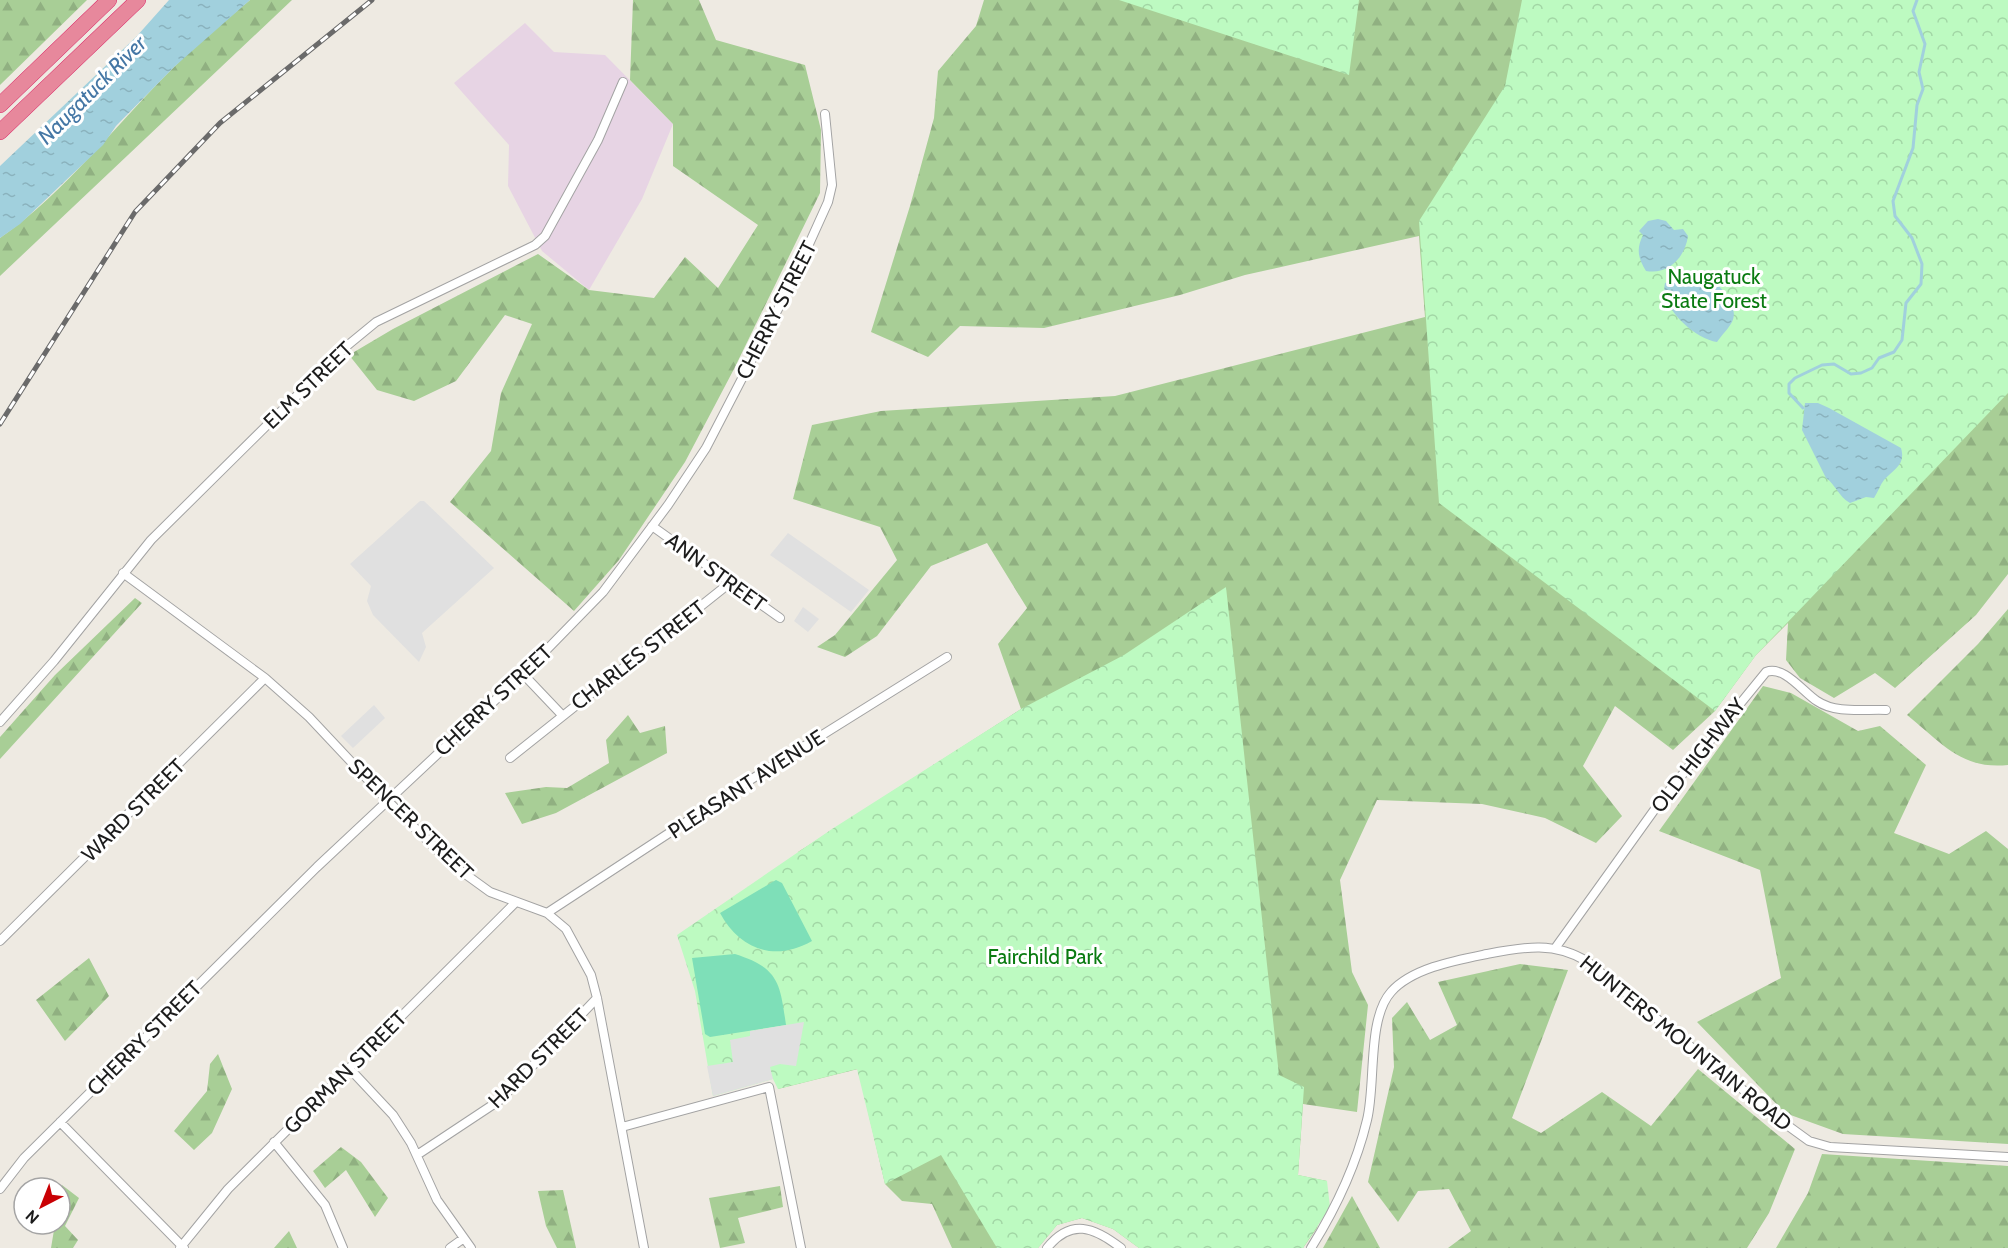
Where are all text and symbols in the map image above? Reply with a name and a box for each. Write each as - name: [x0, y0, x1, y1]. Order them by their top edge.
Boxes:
- water label: Naugatuck River: [32, 29, 153, 150]
- street label: CHERRY STREET: [730, 237, 822, 383]
- park label: Naugatuck State Forest: [1661, 264, 1767, 313]
- street label: ELM STREET: [258, 336, 358, 434]
- street label: ANN STREET: [661, 527, 771, 617]
- street label: CHARLES STREET: [566, 595, 710, 715]
- street label: CHERRY STREET: [429, 639, 557, 761]
- street label: OLD HIGHWAY: [1646, 692, 1751, 817]
- street label: PLEASANT AVENUE: [663, 724, 829, 844]
- street label: WARD STREET: [76, 753, 190, 867]
- street label: SPENCER STREET: [344, 753, 478, 885]
- park label: Fairchild Park: [987, 944, 1103, 969]
- street label: HUNTERS MOUNTAIN ROAD: [1575, 950, 1797, 1136]
- street label: CHERRY STREET: [82, 976, 206, 1100]
- street label: HARD STREET: [483, 1003, 593, 1113]
- street label: GORMAN STREET: [279, 1006, 411, 1138]
- north arrow: [12, 1176, 72, 1236]
- text: N: [22, 1206, 43, 1228]

